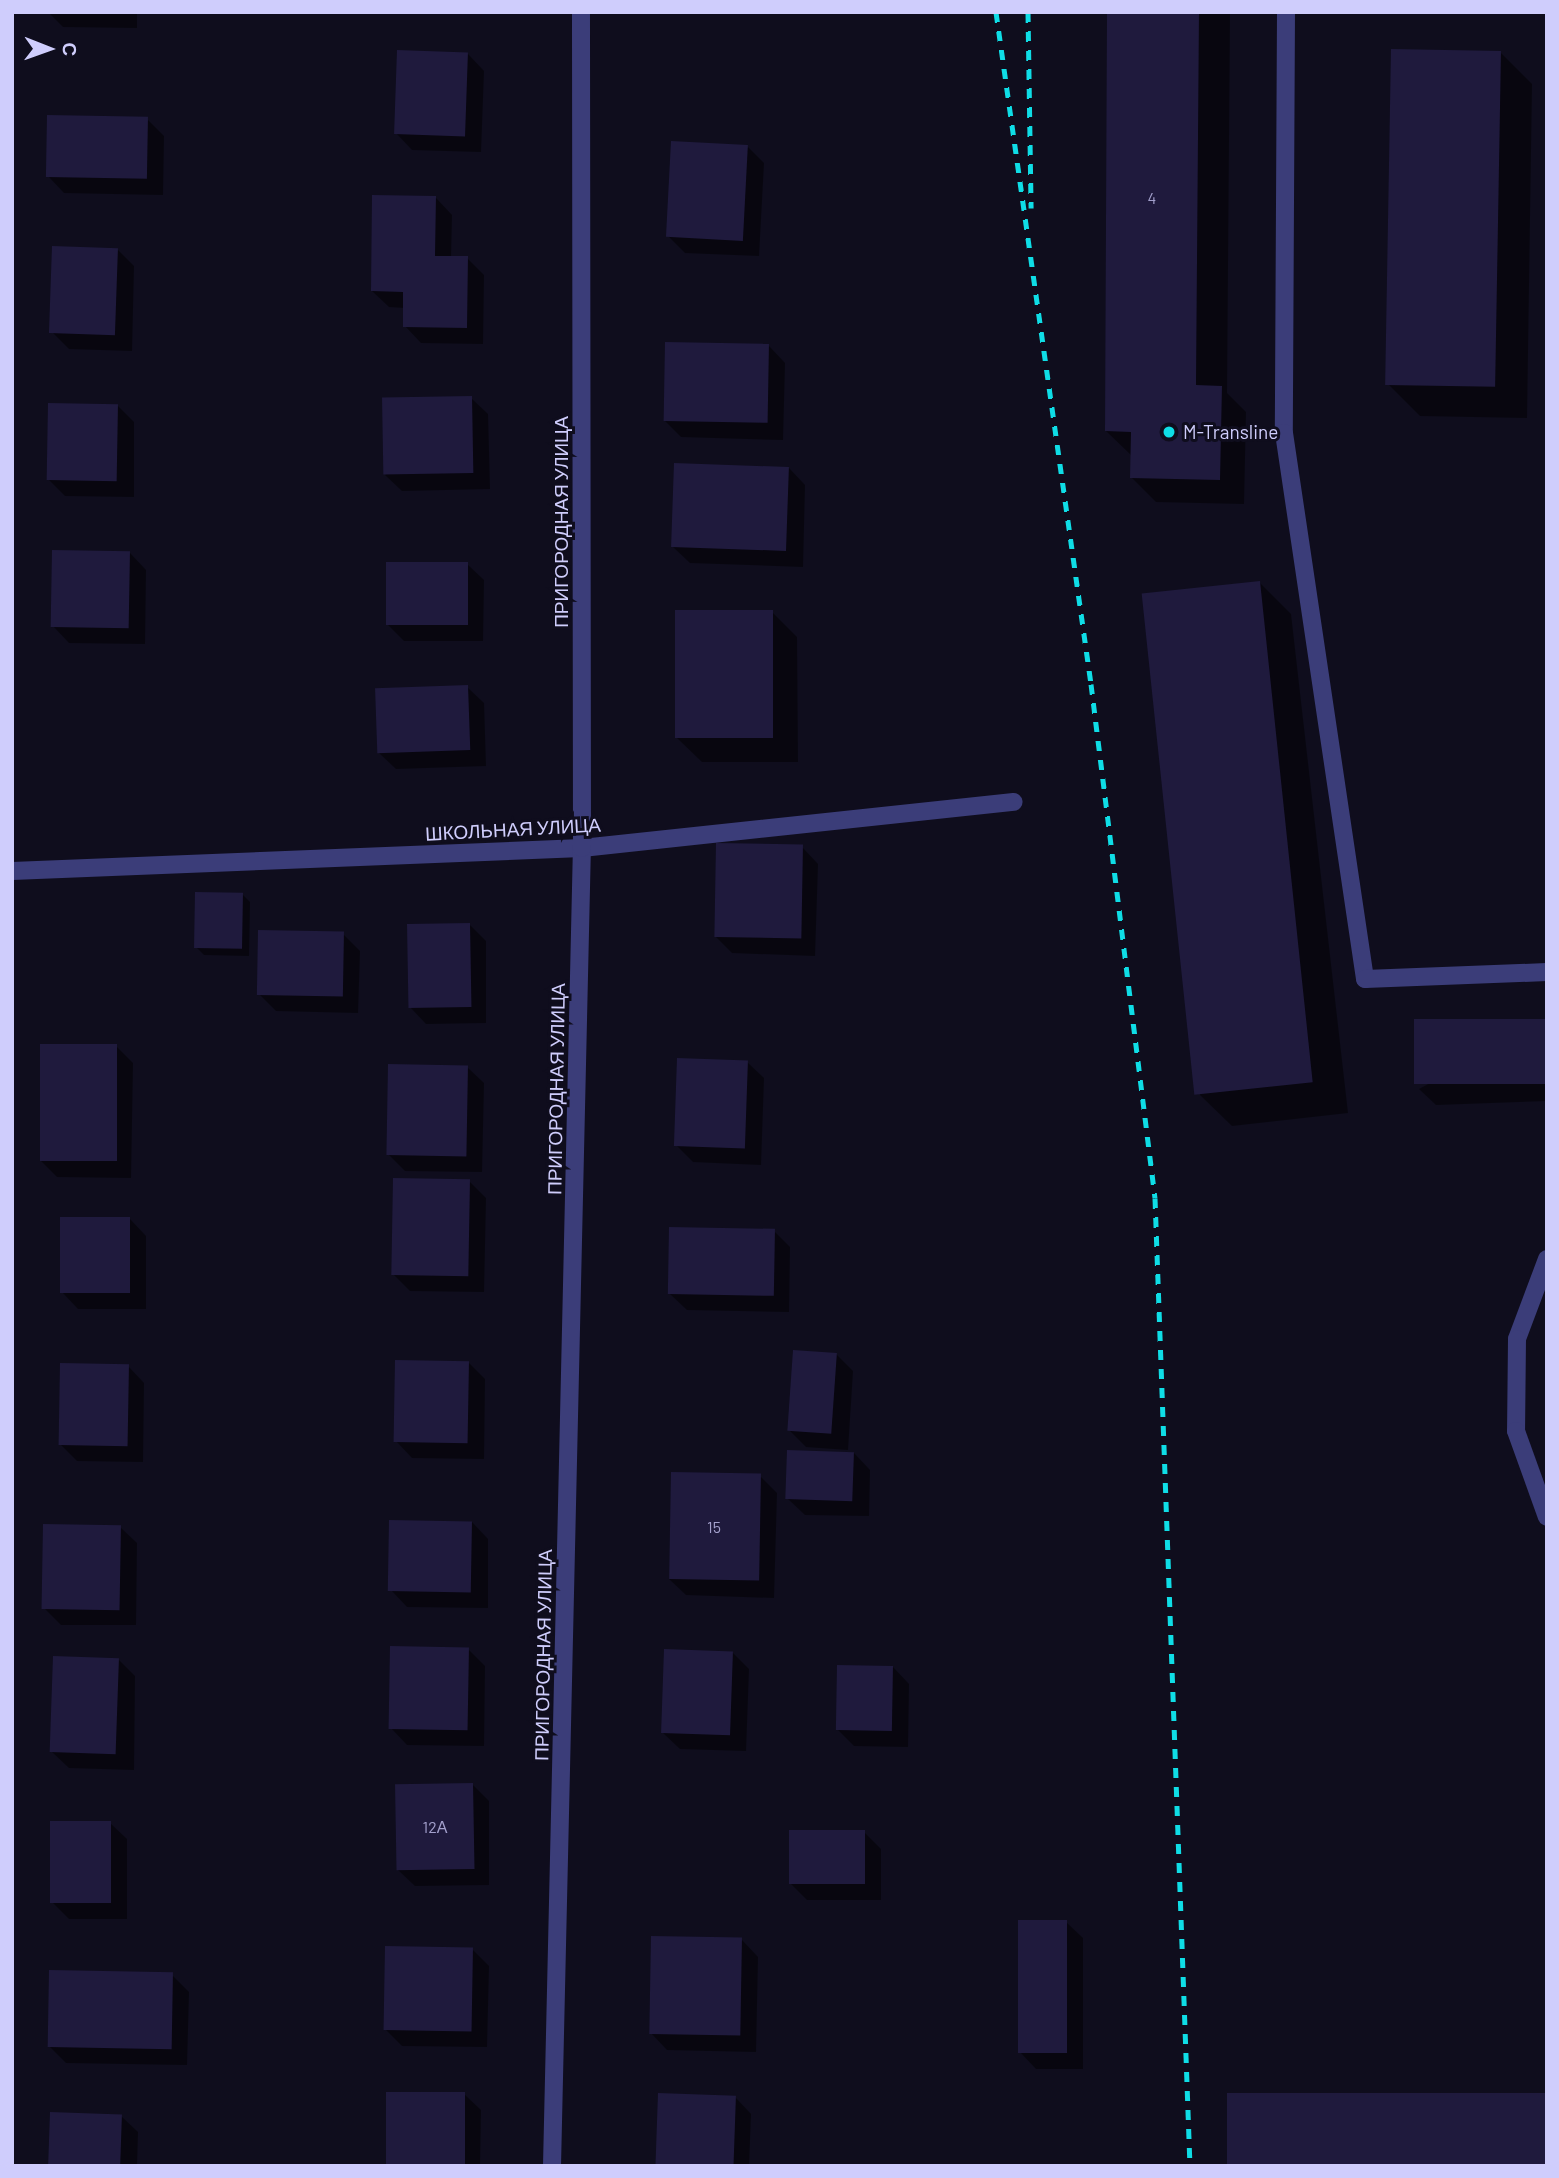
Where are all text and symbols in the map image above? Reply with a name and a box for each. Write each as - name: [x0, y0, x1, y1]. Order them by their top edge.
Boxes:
- north arrow: [14, 14, 84, 84]
- text: С: [59, 42, 82, 56]
- house number: 4: [1148, 188, 1156, 208]
- street label: ПРИГОРОДНАЯ УЛИЦА: [550, 416, 572, 628]
- place label: M-Transline: [1183, 421, 1278, 443]
- marker: M-Transline: [1161, 424, 1177, 440]
- street label: ШКОЛЬНАЯ УЛИЦА: [425, 813, 601, 845]
- street label: ПРИГОРОДНАЯ УЛИЦА: [543, 983, 569, 1195]
- house number: 15: [707, 1517, 721, 1537]
- street label: ПРИГОРОДНАЯ УЛИЦА: [530, 1549, 556, 1761]
- house number: 12А: [423, 1817, 447, 1837]

